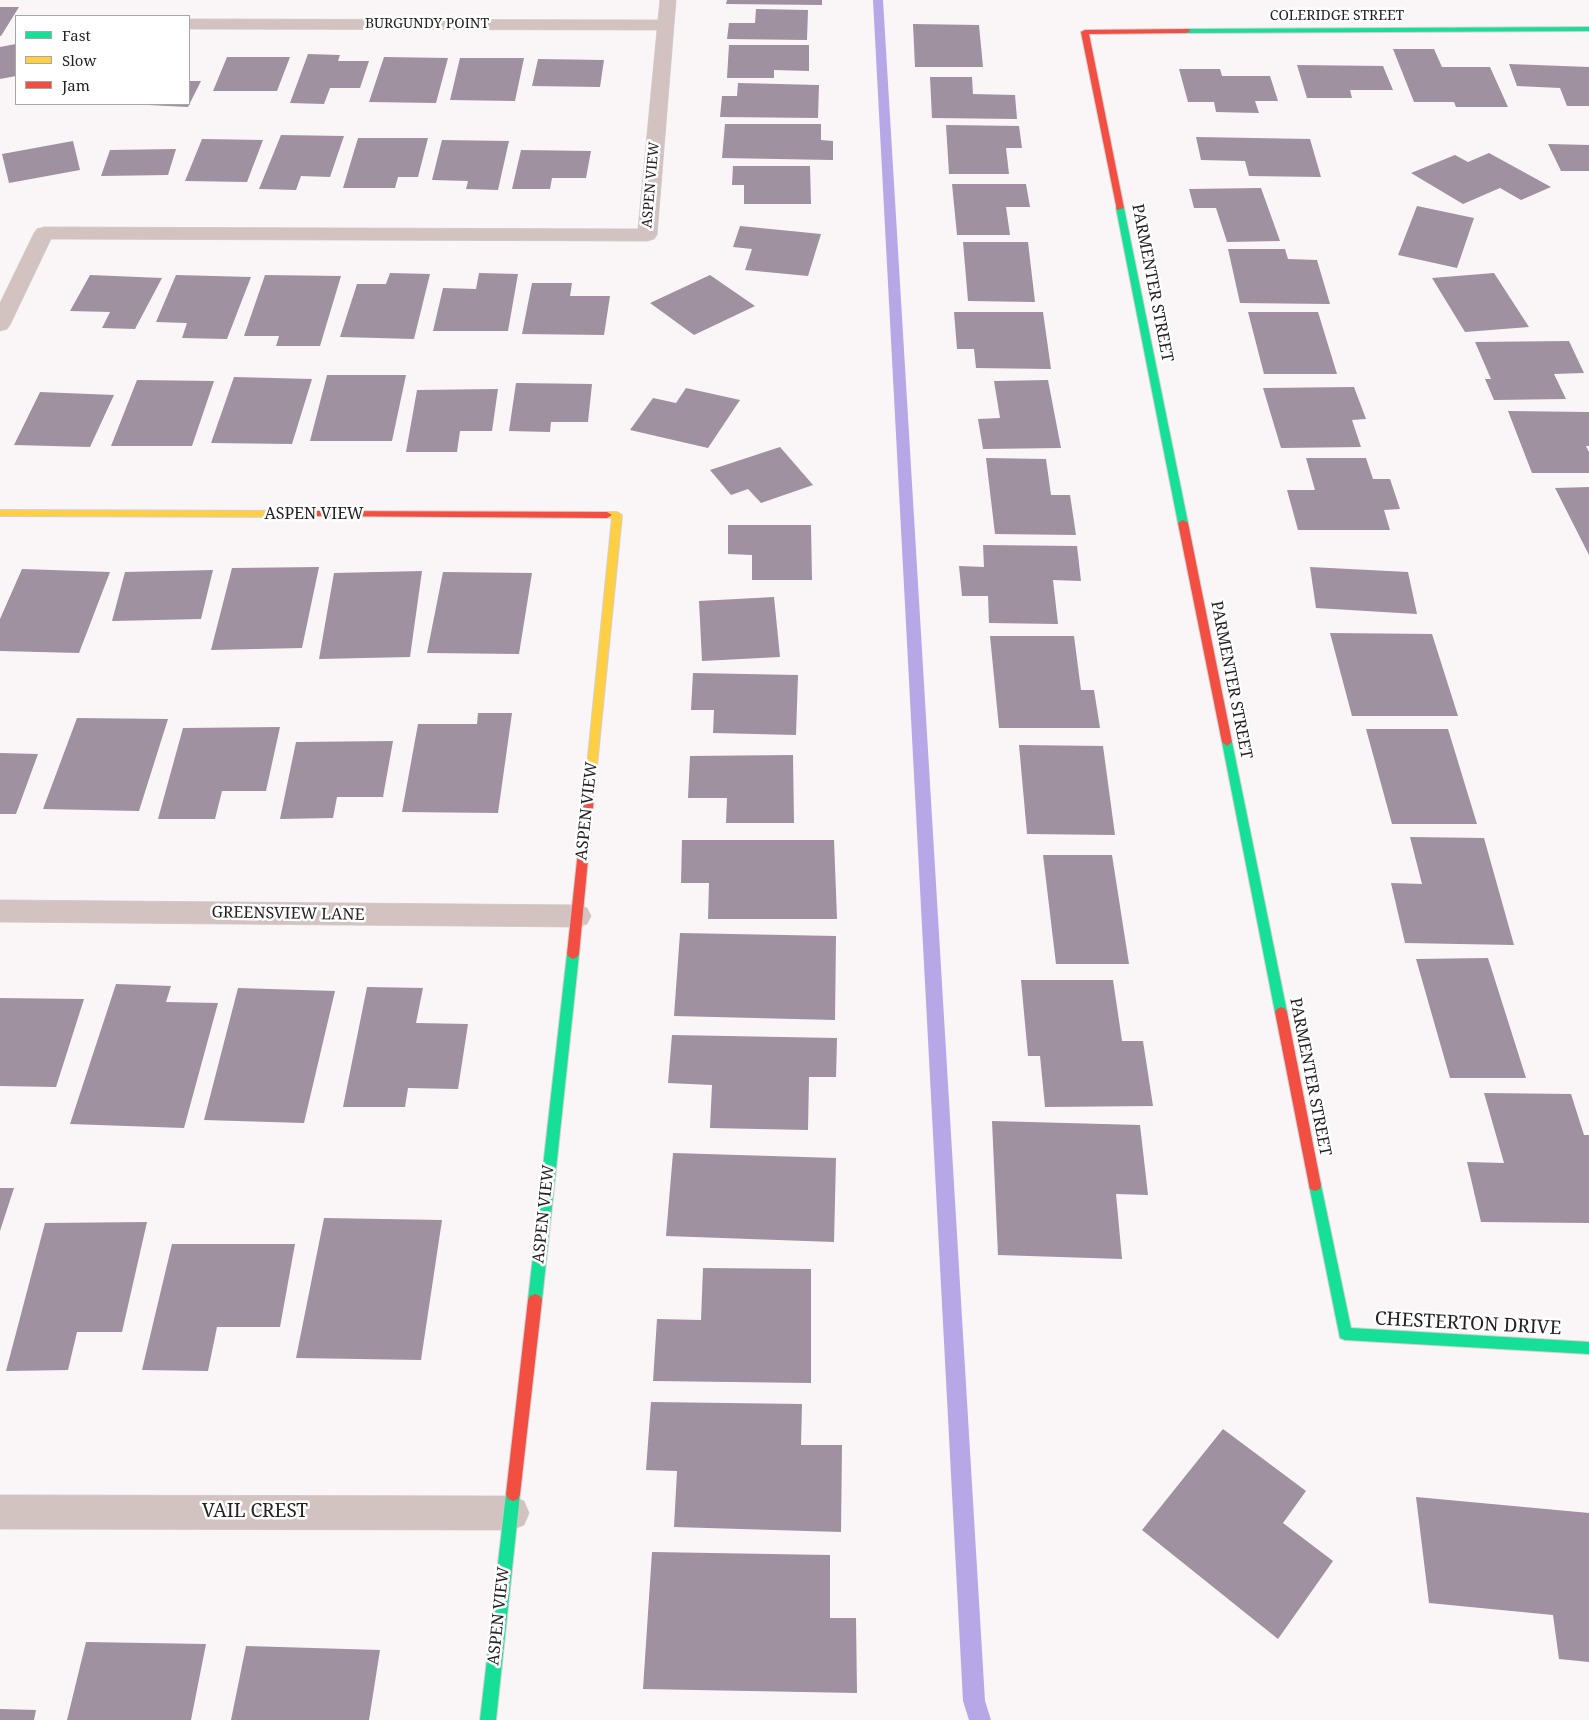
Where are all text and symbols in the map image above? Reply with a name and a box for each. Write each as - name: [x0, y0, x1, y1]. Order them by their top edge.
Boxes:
- street label: COLERIDGE STREET: [1270, 8, 1404, 24]
- legend: [15, 15, 190, 105]
- street label: BURGUNDY POINT: [365, 16, 489, 32]
- text: Fast: [62, 25, 91, 45]
- text: Slow: [62, 50, 96, 70]
- text: Jam: [62, 75, 90, 95]
- street label: ASPEN VIEW: [639, 141, 663, 229]
- street label: PARMENTER STREET: [1127, 202, 1177, 364]
- street label: ASPEN VIEW: [264, 504, 364, 524]
- street label: PARMENTER STREET: [1206, 599, 1256, 761]
- street label: ASPEN VIEW: [572, 761, 602, 861]
- street label: GREENSVIEW LANE: [211, 903, 365, 925]
- street label: PARMENTER STREET: [1285, 996, 1335, 1158]
- street label: ASPEN VIEW: [529, 1164, 559, 1264]
- street label: CHESTERTON DRIVE: [1374, 1308, 1562, 1340]
- street label: VAIL CREST: [202, 1501, 308, 1523]
- street label: ASPEN VIEW: [484, 1566, 514, 1666]

